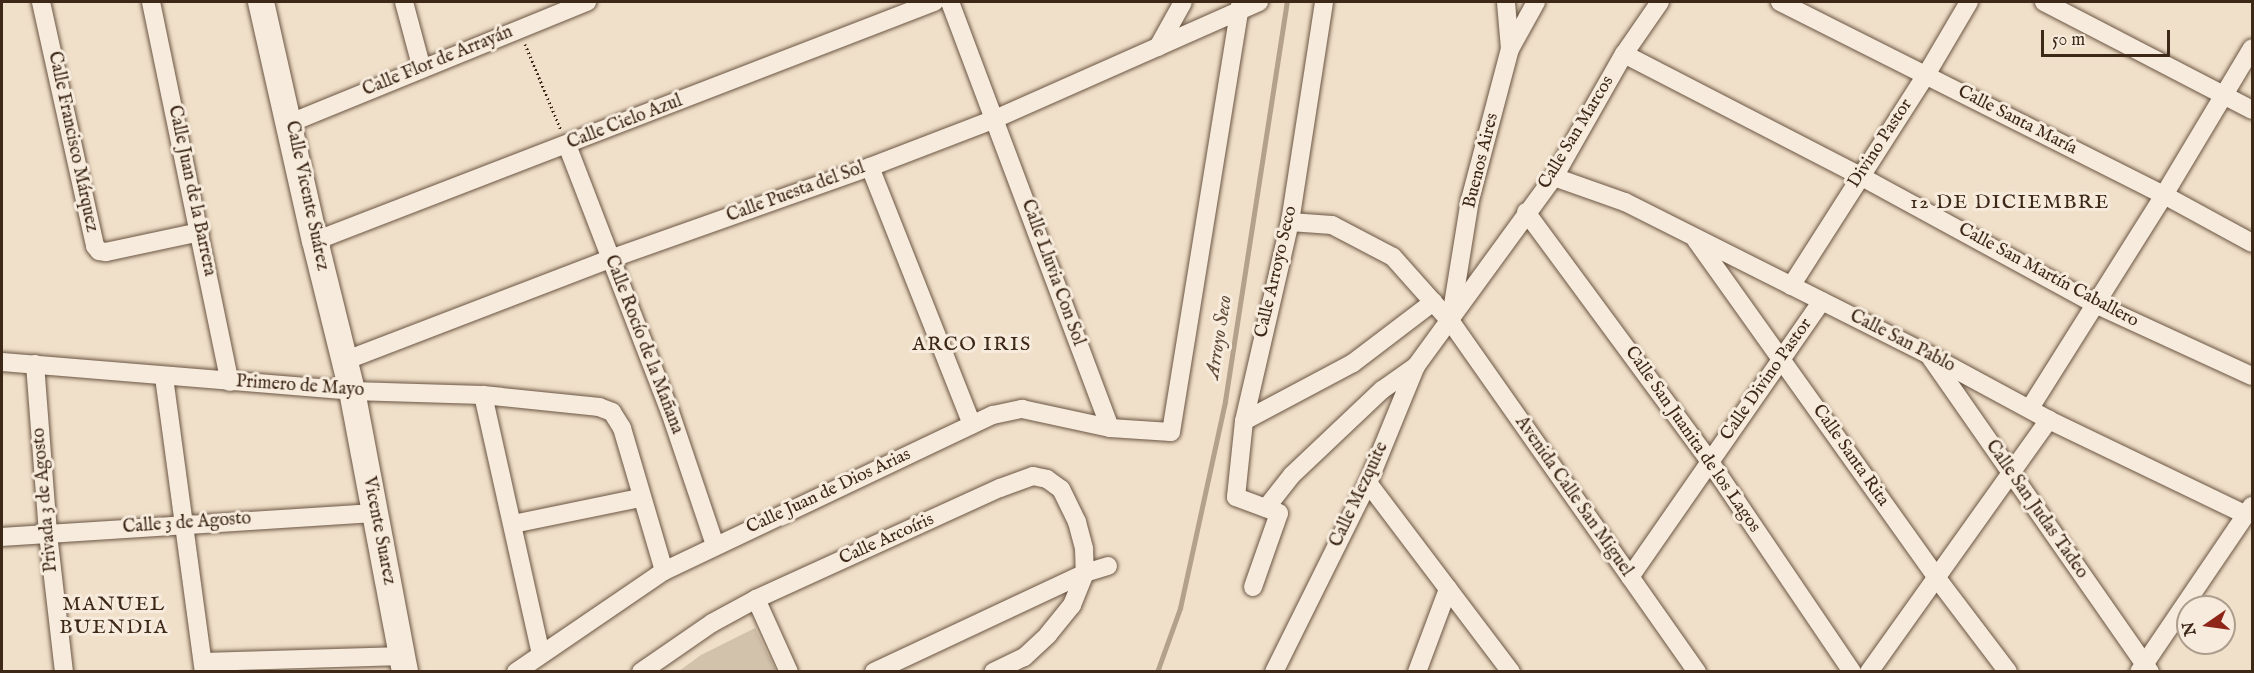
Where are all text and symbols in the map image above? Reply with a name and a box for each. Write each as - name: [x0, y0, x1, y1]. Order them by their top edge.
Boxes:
- scale bar: [2044, 18, 2173, 56]
- street label: Calle Flor de Arrayán: [360, 22, 516, 102]
- text: 50 m: [2052, 29, 2085, 52]
- street label: Calle Francisco Márquez: [42, 50, 102, 234]
- street label: Calle San Marcos: [1535, 72, 1619, 194]
- street label: Calle Santa María: [1954, 82, 2080, 160]
- street label: Calle Cielo Azul: [564, 91, 686, 155]
- street label: Divino Pastor: [1844, 95, 1918, 193]
- street label: Calle Juan de la Barrera: [162, 104, 220, 278]
- street label: Buenos Aires: [1460, 111, 1504, 211]
- street label: Calle Vicente Suárez: [280, 119, 332, 273]
- street label: Calle Puesta del Sol: [724, 158, 868, 228]
- district label: 12 DE DICIEMBRE: [1910, 190, 2110, 214]
- street label: Calle Lluvia Con Sol: [1016, 197, 1088, 349]
- street label: Calle Arroyo Seco: [1251, 204, 1303, 340]
- street label: Calle San Martín Caballero: [1954, 219, 2142, 333]
- street label: Calle Rocío de la Mañana: [599, 253, 687, 437]
- water label: Arroyo Seco: [1201, 294, 1237, 380]
- street label: Calle San Pablo: [1846, 306, 1958, 378]
- street label: Calle Divino Pastor: [1717, 315, 1817, 445]
- district label: ARCO IRIS: [912, 332, 1032, 356]
- street label: Calle San Juanita de los Lagos: [1619, 343, 1765, 537]
- street label: Primero de Mayo: [235, 372, 365, 402]
- street label: Calle Santa Rita: [1807, 401, 1893, 511]
- street label: Avenida Calle San Miguel: [1509, 413, 1637, 581]
- street label: Privada 3 de Agosto: [29, 427, 63, 573]
- street label: Calle San Judas Tadeo: [1980, 437, 2092, 583]
- street label: Calle Mezquite: [1326, 439, 1394, 551]
- street label: Calle Juan de Dios Arias: [743, 444, 915, 540]
- street label: Vicente Suarez: [357, 475, 399, 587]
- street label: Calle 3 de Agosto: [122, 509, 252, 539]
- street label: Calle Arcoíris: [836, 510, 938, 570]
- district label: MANUEL BUENDIA: [59, 593, 169, 640]
- north arrow: [2176, 595, 2236, 655]
- text: N: [2179, 620, 2202, 638]

